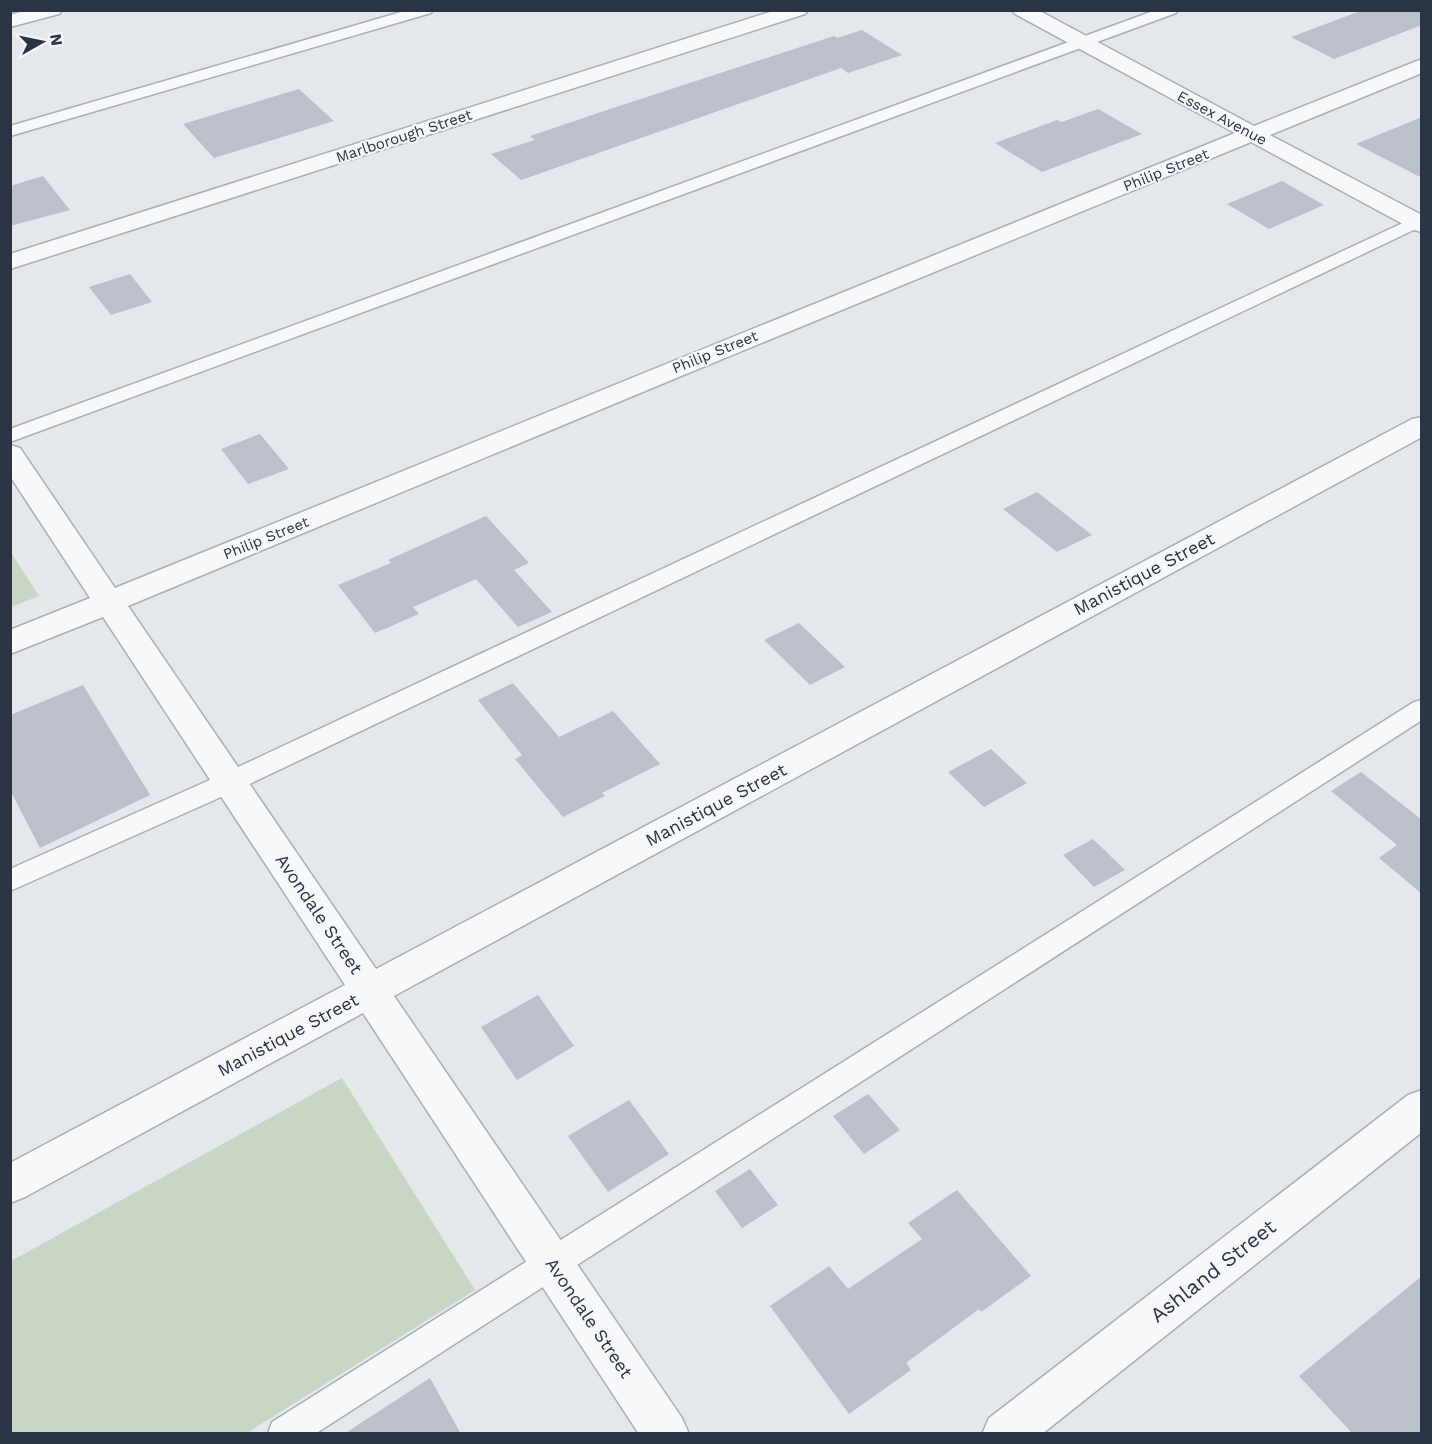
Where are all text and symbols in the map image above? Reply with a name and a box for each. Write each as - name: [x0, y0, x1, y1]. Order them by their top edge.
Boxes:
- north arrow: [12, 12, 72, 72]
- text: N: [46, 32, 67, 47]
- street label: Essex Avenue: [1174, 87, 1270, 149]
- street label: Marlborough Street: [334, 105, 475, 166]
- street label: Philip Street: [1121, 144, 1212, 195]
- street label: Philip Street: [670, 326, 761, 377]
- street label: Philip Street: [221, 512, 312, 563]
- street label: Manistique Street: [1070, 527, 1218, 620]
- street label: Manistique Street: [642, 758, 790, 851]
- street label: Avondale Street: [271, 850, 368, 978]
- street label: Manistique Street: [214, 988, 362, 1081]
- street label: Ashland Street: [1145, 1214, 1281, 1327]
- street label: Avondale Street: [541, 1254, 638, 1382]

